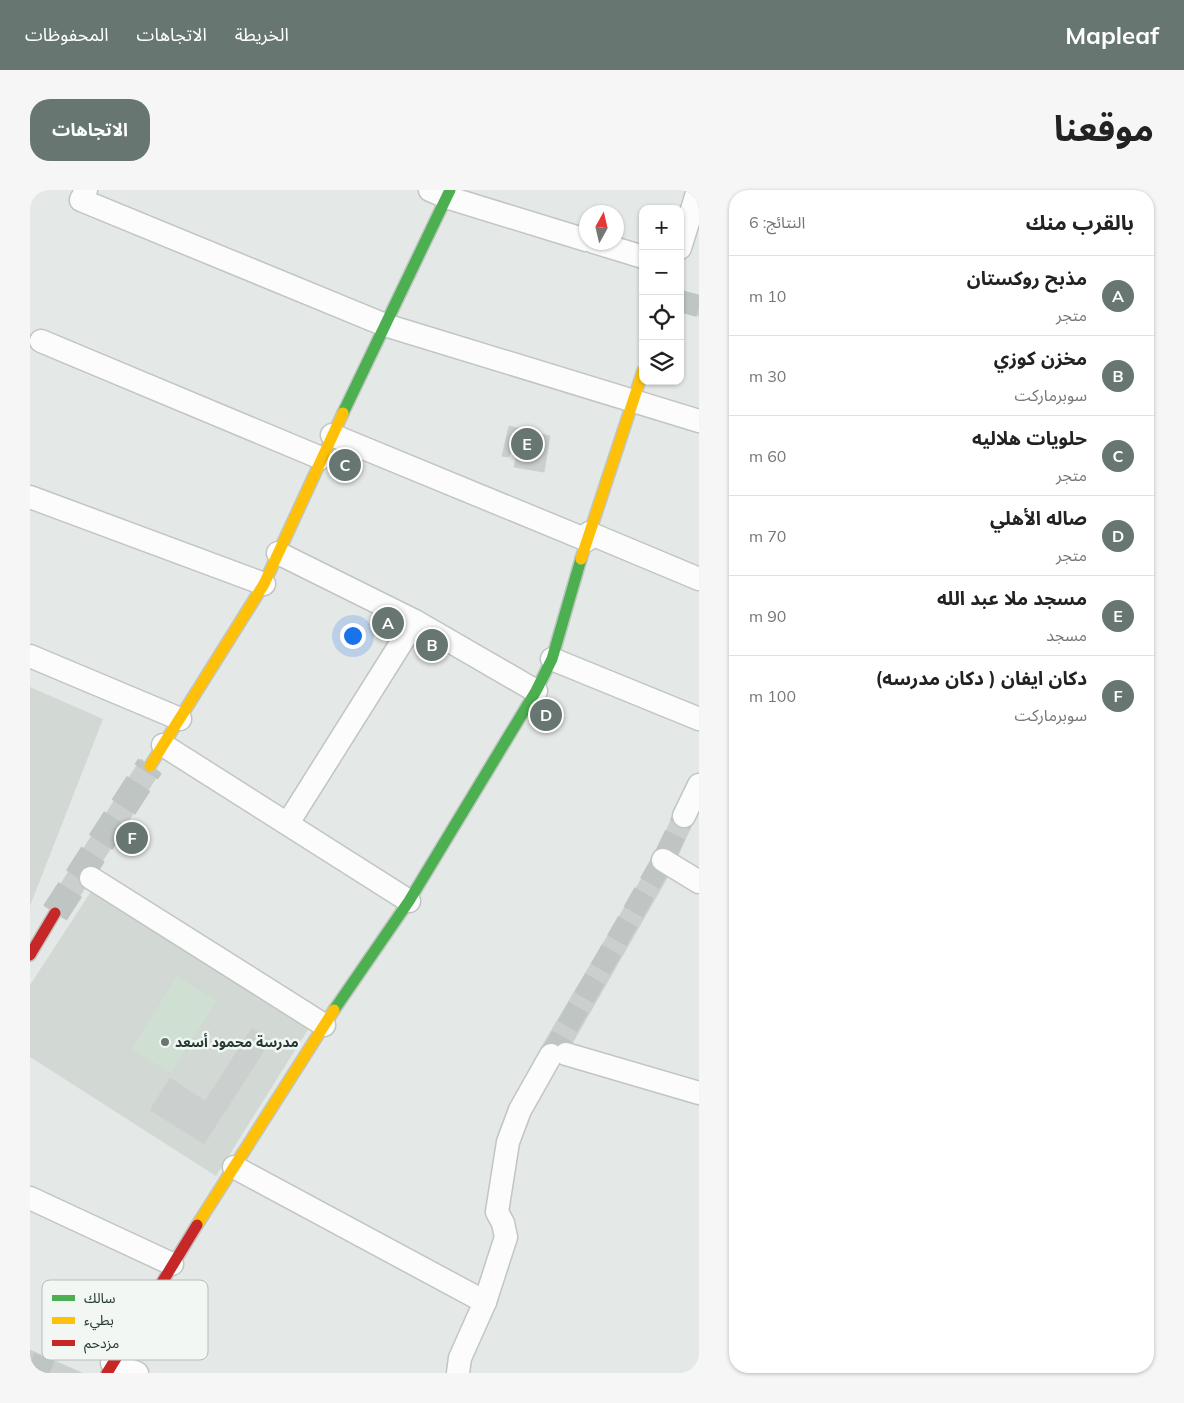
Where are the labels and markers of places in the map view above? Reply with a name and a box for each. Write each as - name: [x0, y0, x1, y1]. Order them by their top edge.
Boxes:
- pin: E: [511, 425, 543, 463]
- pin: C: [329, 446, 361, 484]
- pin: A: [372, 604, 404, 642]
- pin: B: [416, 626, 448, 664]
- pin: D: [530, 696, 562, 734]
- pin: F: [116, 819, 148, 857]
- place label: مدرسة محمود أسعد: [175, 1033, 299, 1051]
- marker: مدرسة محمود أسعد: [159, 1036, 171, 1048]

